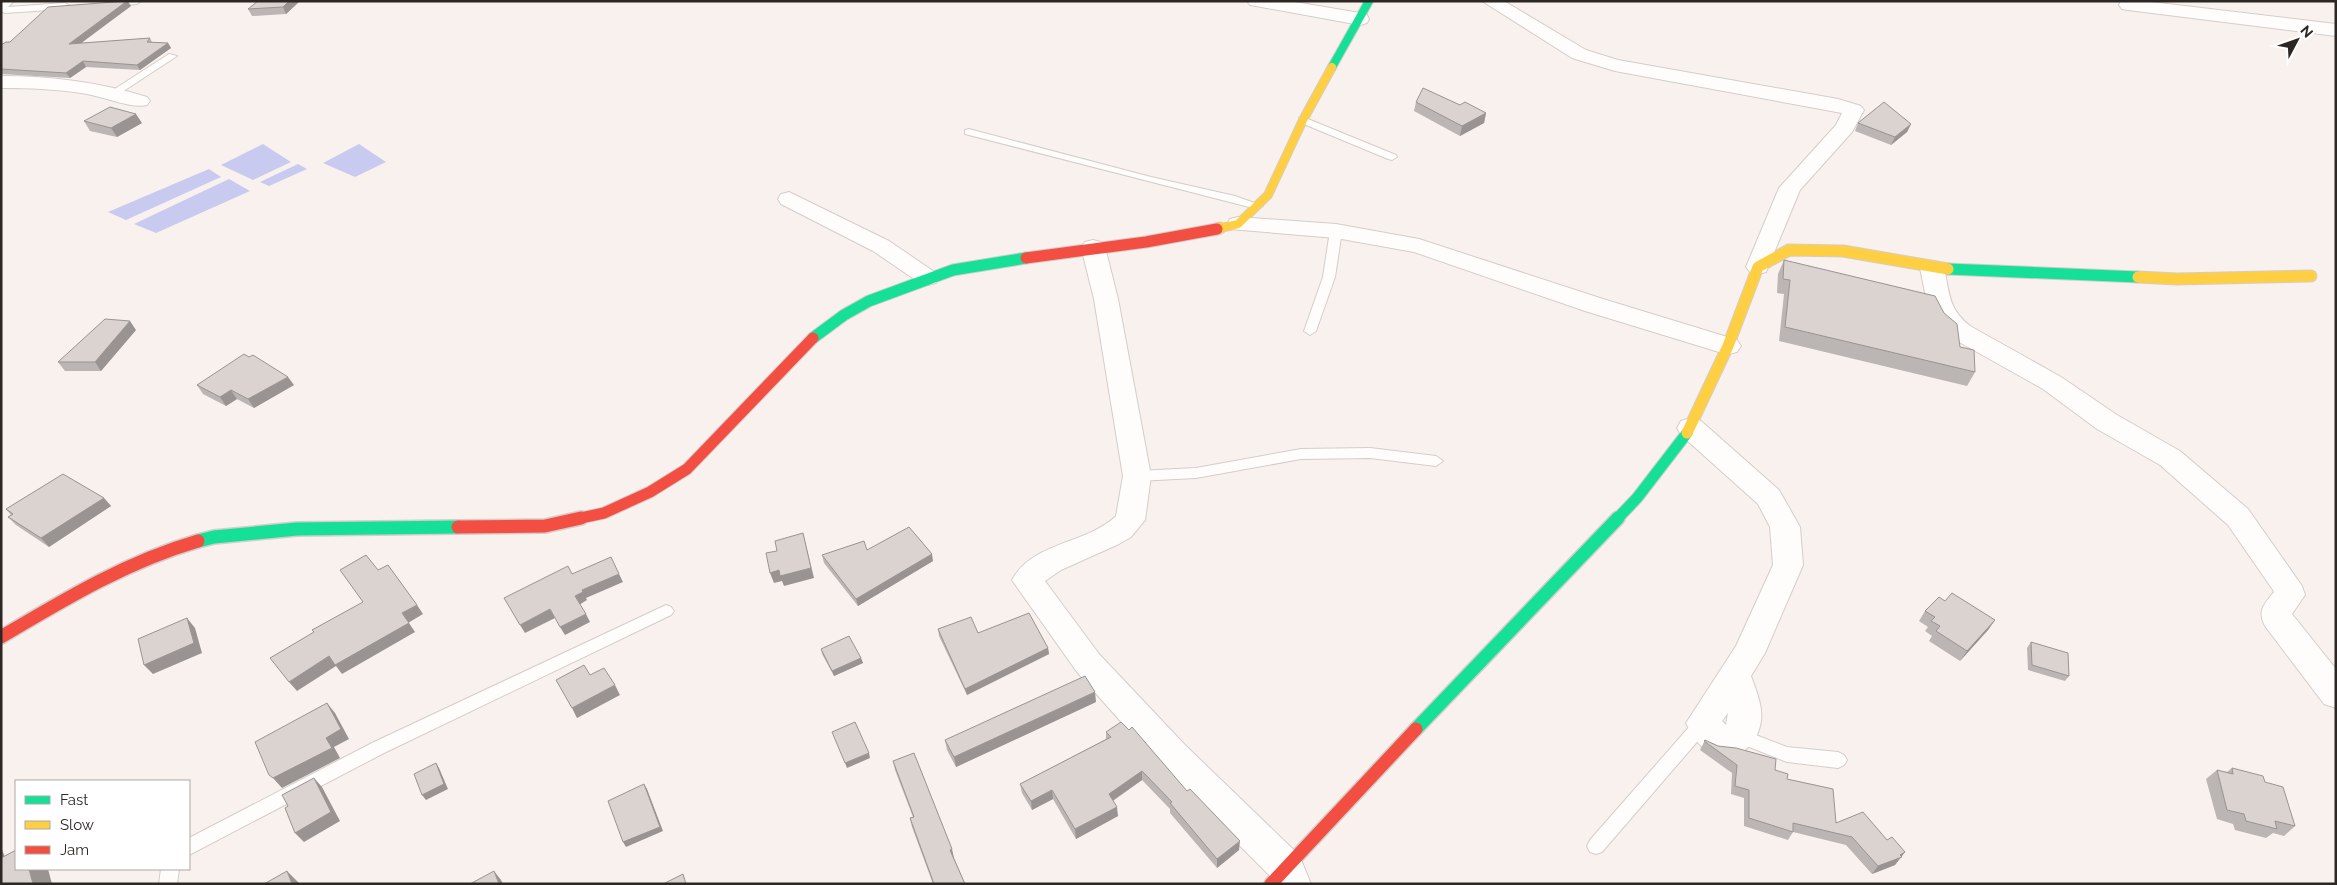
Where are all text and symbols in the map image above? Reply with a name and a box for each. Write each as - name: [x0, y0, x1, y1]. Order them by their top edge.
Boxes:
- north arrow: [2272, 15, 2322, 65]
- text: N: [2297, 22, 2316, 41]
- legend: [15, 780, 190, 870]
- text: Fast: [60, 791, 88, 809]
- text: Slow: [60, 816, 94, 834]
- text: Jam: [60, 841, 89, 859]

